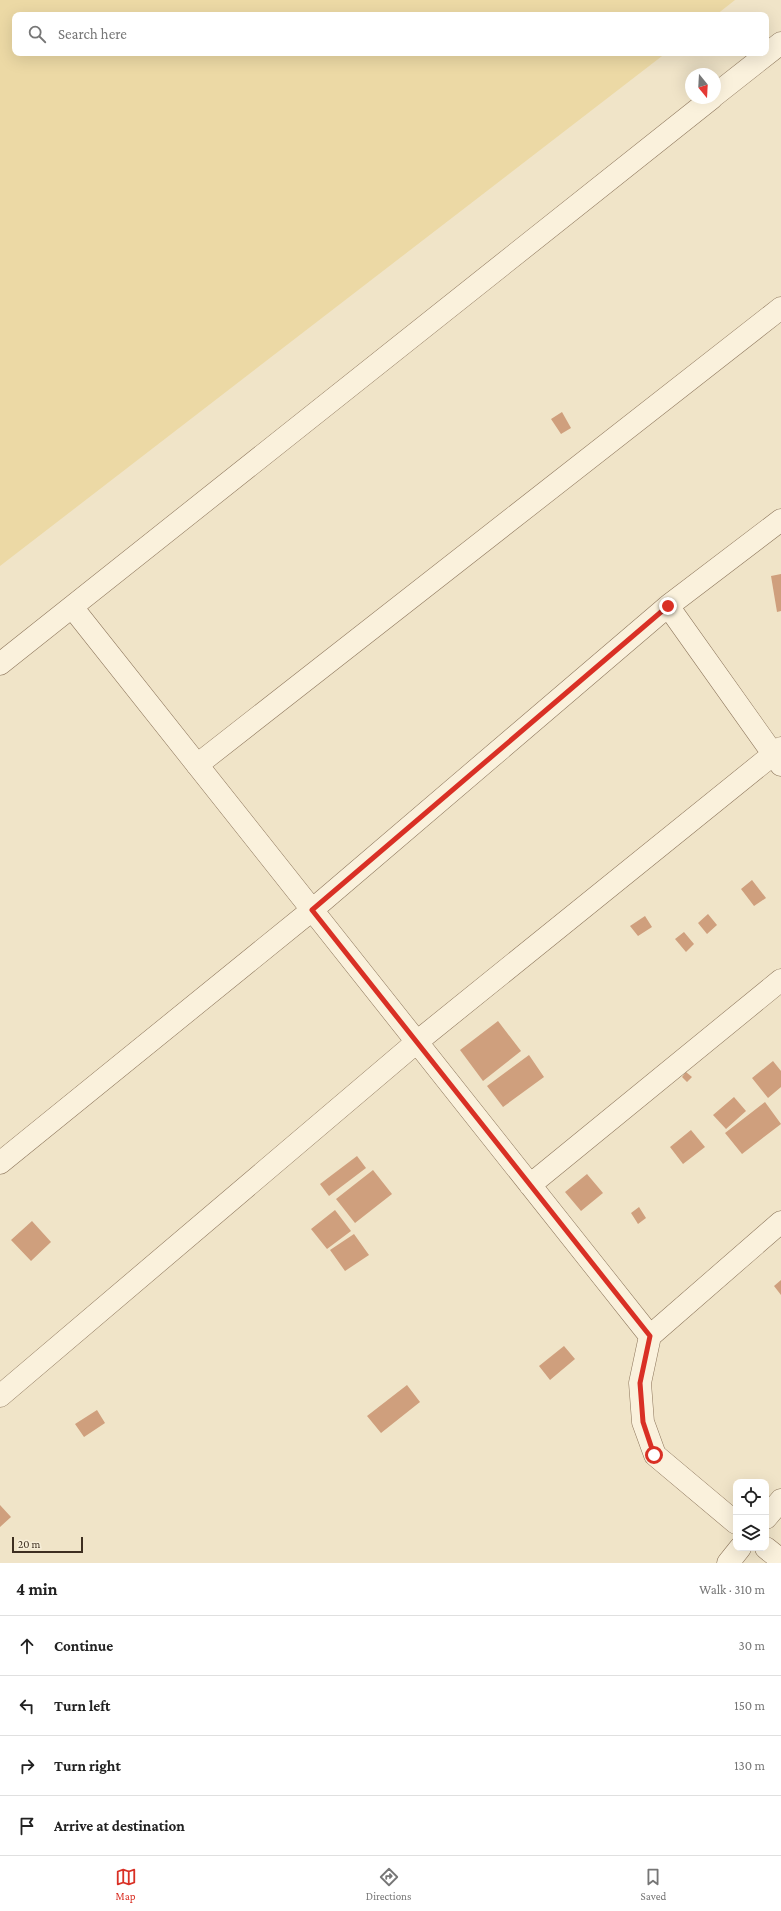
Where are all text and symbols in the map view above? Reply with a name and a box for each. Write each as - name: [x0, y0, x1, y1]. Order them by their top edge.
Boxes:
- search box: [12, 12, 769, 56]
- icon: search: [26, 23, 48, 45]
- text: Search here: [58, 26, 127, 42]
- north arrow: [685, 68, 721, 104]
- route end: [659, 597, 677, 615]
- route start: [645, 1446, 663, 1464]
- map controls: [733, 1479, 769, 1551]
- button: locate: [733, 1479, 769, 1515]
- button: layers: [733, 1515, 769, 1551]
- scale bar: [12, 1535, 83, 1554]
- text: 20 m: [18, 1538, 40, 1550]
- text: 4 min: [16, 1580, 58, 1599]
- text: Walk · 310 m: [699, 1582, 765, 1597]
- icon: ahead: [16, 1635, 38, 1657]
- text: Continue: [54, 1638, 113, 1654]
- text: 30 m: [739, 1638, 765, 1653]
- icon: left: [16, 1695, 38, 1717]
- text: Turn left: [54, 1698, 110, 1714]
- text: 150 m: [734, 1698, 765, 1713]
- icon: right: [16, 1755, 38, 1777]
- text: Turn right: [54, 1758, 121, 1774]
- text: 130 m: [734, 1758, 765, 1773]
- icon: arrive: [16, 1815, 38, 1837]
- text: Arrive at destination: [54, 1818, 185, 1834]
- tab: Map: [115, 1866, 137, 1902]
- tab: Directions: [366, 1866, 411, 1902]
- tab: Saved: [641, 1866, 666, 1902]

